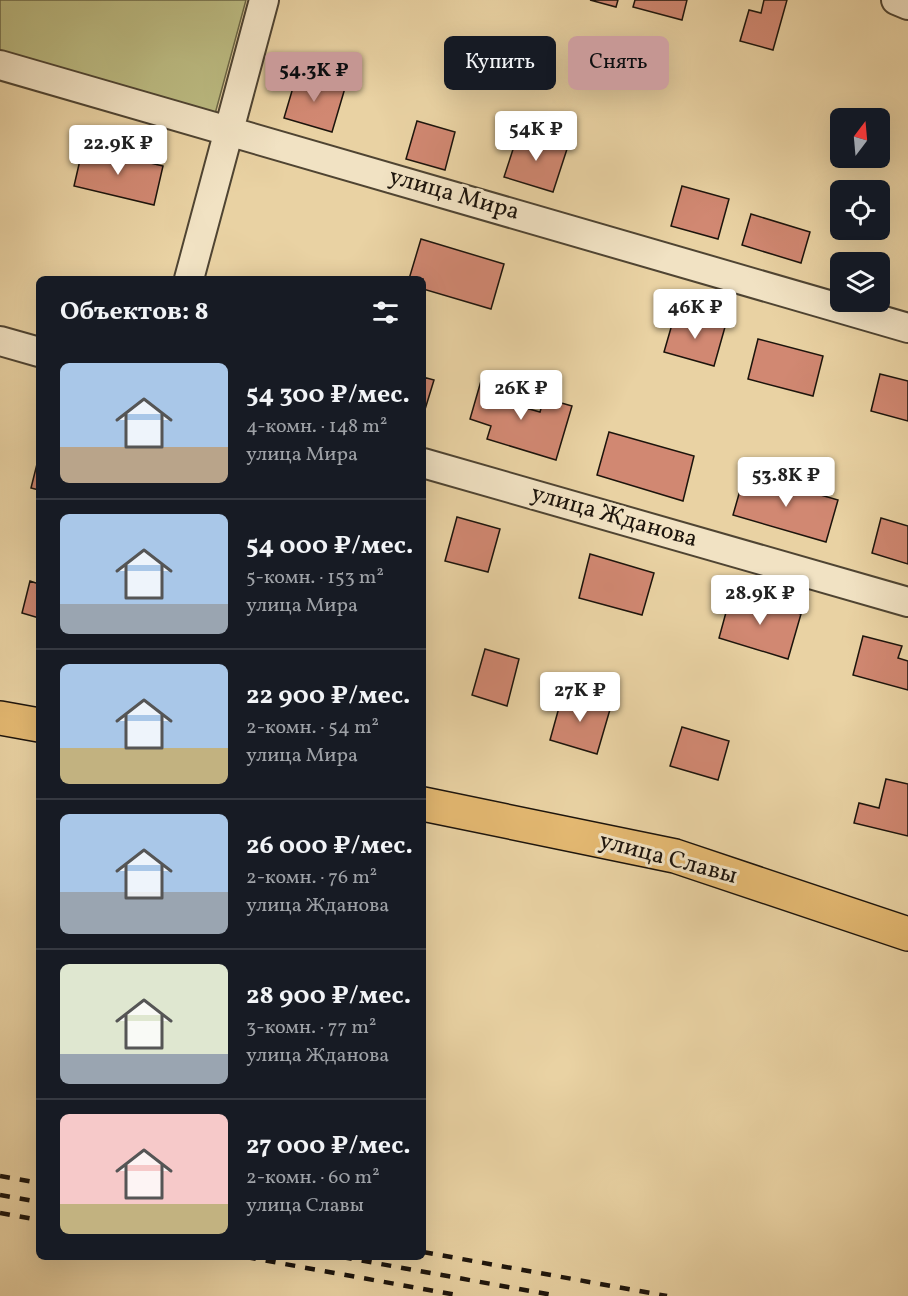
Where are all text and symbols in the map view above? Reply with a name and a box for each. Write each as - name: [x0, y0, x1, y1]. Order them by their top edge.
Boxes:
- chip: Купить: [444, 36, 556, 90]
- chip: Снять: [568, 36, 669, 90]
- pin: 54.3K ₽: [259, 52, 369, 103]
- text: 54.3K ₽: [279, 57, 349, 85]
- north arrow: [830, 108, 890, 168]
- map controls: [830, 108, 890, 312]
- pin: 54K ₽: [494, 111, 578, 162]
- text: 54K ₽: [509, 116, 563, 144]
- pin: 22.9K ₽: [63, 125, 173, 176]
- text: 22.9K ₽: [83, 130, 153, 158]
- street label: улица Мира: [385, 160, 523, 230]
- button: locate: [830, 180, 890, 240]
- button: layers: [830, 252, 890, 312]
- pin: 46K ₽: [653, 289, 737, 340]
- text: Объектов: 8: [60, 294, 209, 330]
- text: 46K ₽: [667, 294, 723, 322]
- icon: filters: [369, 296, 402, 329]
- pin: 26K ₽: [479, 370, 563, 421]
- text: 26K ₽: [494, 375, 548, 403]
- text: 54 300 ₽/мес.: [246, 377, 410, 413]
- icon: home: [108, 387, 180, 459]
- text: 4-комн. · 148 m²: [246, 413, 387, 441]
- text: улица Мира: [246, 441, 358, 469]
- pin: 53.8K ₽: [731, 457, 841, 508]
- text: 53.8K ₽: [752, 462, 820, 490]
- street label: улица Жданова: [527, 477, 701, 557]
- text: 54 000 ₽/мес.: [246, 528, 413, 564]
- icon: home: [108, 538, 180, 610]
- text: 5-комн. · 153 m²: [246, 564, 384, 592]
- pin: 28.9K ₽: [705, 575, 815, 626]
- text: 28.9K ₽: [725, 580, 795, 608]
- text: улица Мира: [246, 592, 358, 620]
- pin: 27K ₽: [538, 672, 622, 723]
- text: 27K ₽: [554, 677, 606, 705]
- text: 22 900 ₽/мес.: [246, 678, 410, 714]
- icon: home: [108, 688, 180, 760]
- text: 2-комн. · 54 m²: [246, 714, 379, 742]
- text: улица Мира: [246, 742, 358, 770]
- street label: улица Славы: [595, 824, 741, 894]
- text: 26 000 ₽/мес.: [246, 828, 413, 864]
- icon: home: [108, 838, 180, 910]
- text: 2-комн. · 76 m²: [246, 864, 377, 892]
- text: улица Жданова: [246, 892, 389, 920]
- text: 28 900 ₽/мес.: [246, 978, 411, 1014]
- icon: home: [108, 988, 180, 1060]
- text: 3-комн. · 77 m²: [246, 1014, 376, 1042]
- text: улица Жданова: [246, 1042, 389, 1070]
- text: 27 000 ₽/мес.: [246, 1128, 411, 1164]
- icon: home: [108, 1138, 180, 1210]
- text: 2-комн. · 60 m²: [246, 1164, 380, 1192]
- text: улица Славы: [246, 1192, 364, 1220]

